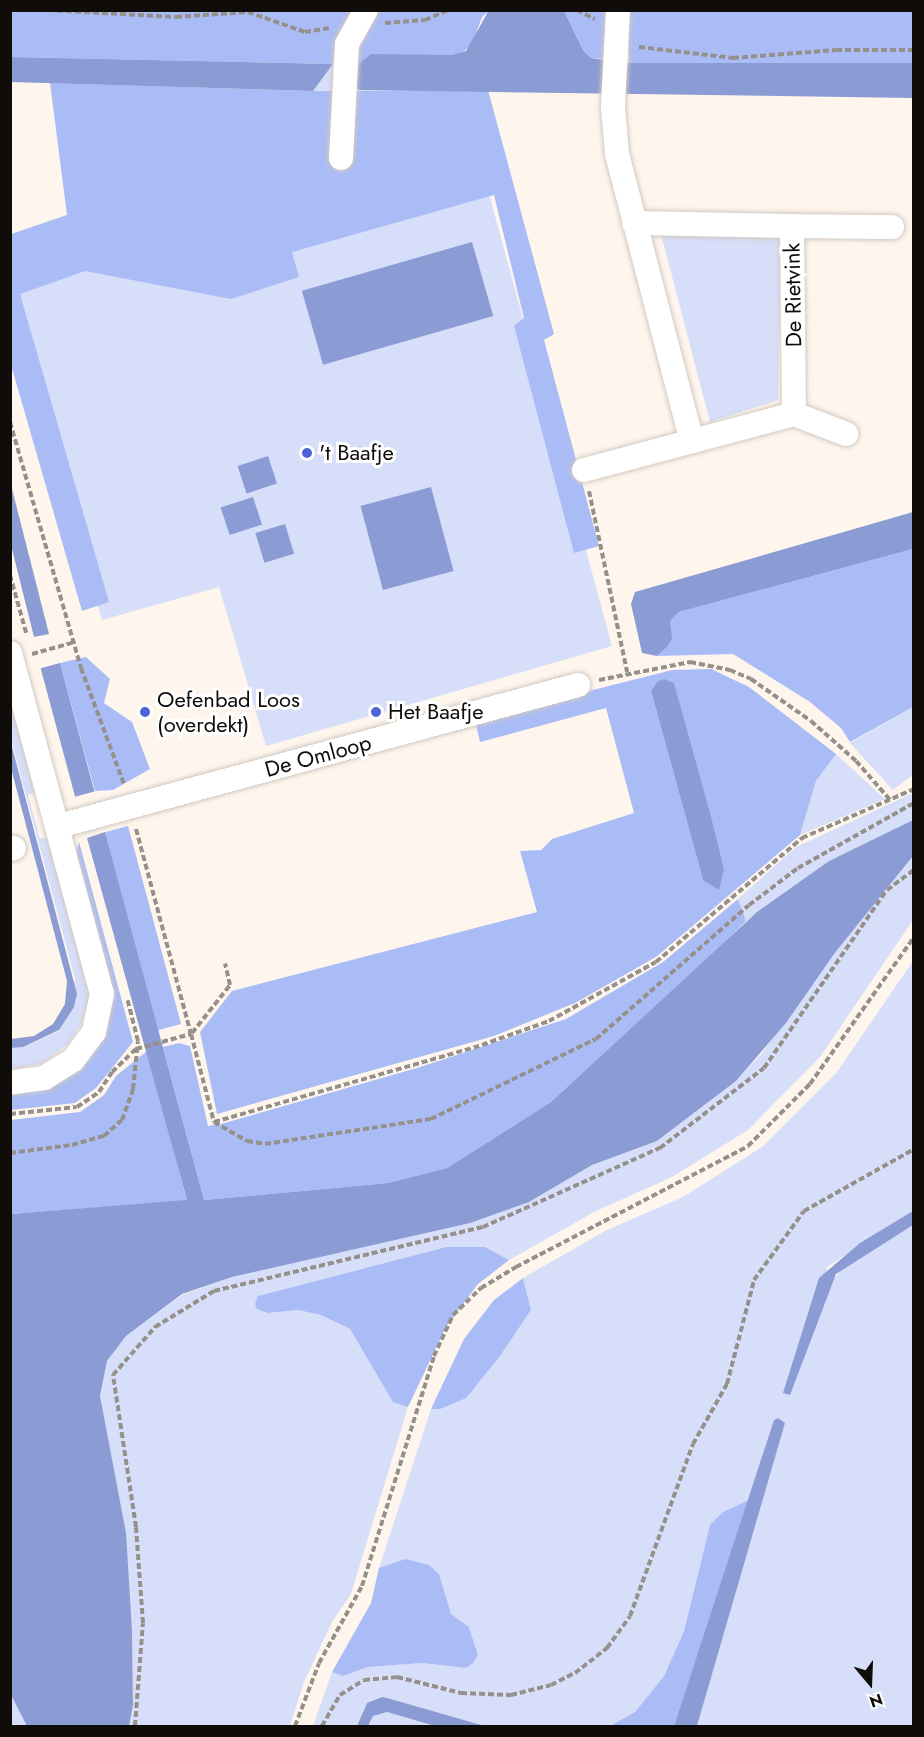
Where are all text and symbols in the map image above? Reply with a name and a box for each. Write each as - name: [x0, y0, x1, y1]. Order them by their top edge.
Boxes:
- street label: De Rietvink: [779, 243, 807, 347]
- place label: 't Baafje: [319, 440, 394, 466]
- marker: 't Baafje: [300, 446, 314, 460]
- place label: Oefenbad Loos (overdekt): [157, 686, 300, 738]
- place label: Het Baafje: [388, 699, 484, 725]
- marker: Oefenbad Loos (overdekt): [138, 705, 152, 719]
- marker: Het Baafje: [369, 705, 383, 719]
- street label: De Omloop: [262, 729, 374, 783]
- north arrow: [840, 1653, 900, 1713]
- text: N: [866, 1688, 886, 1713]

